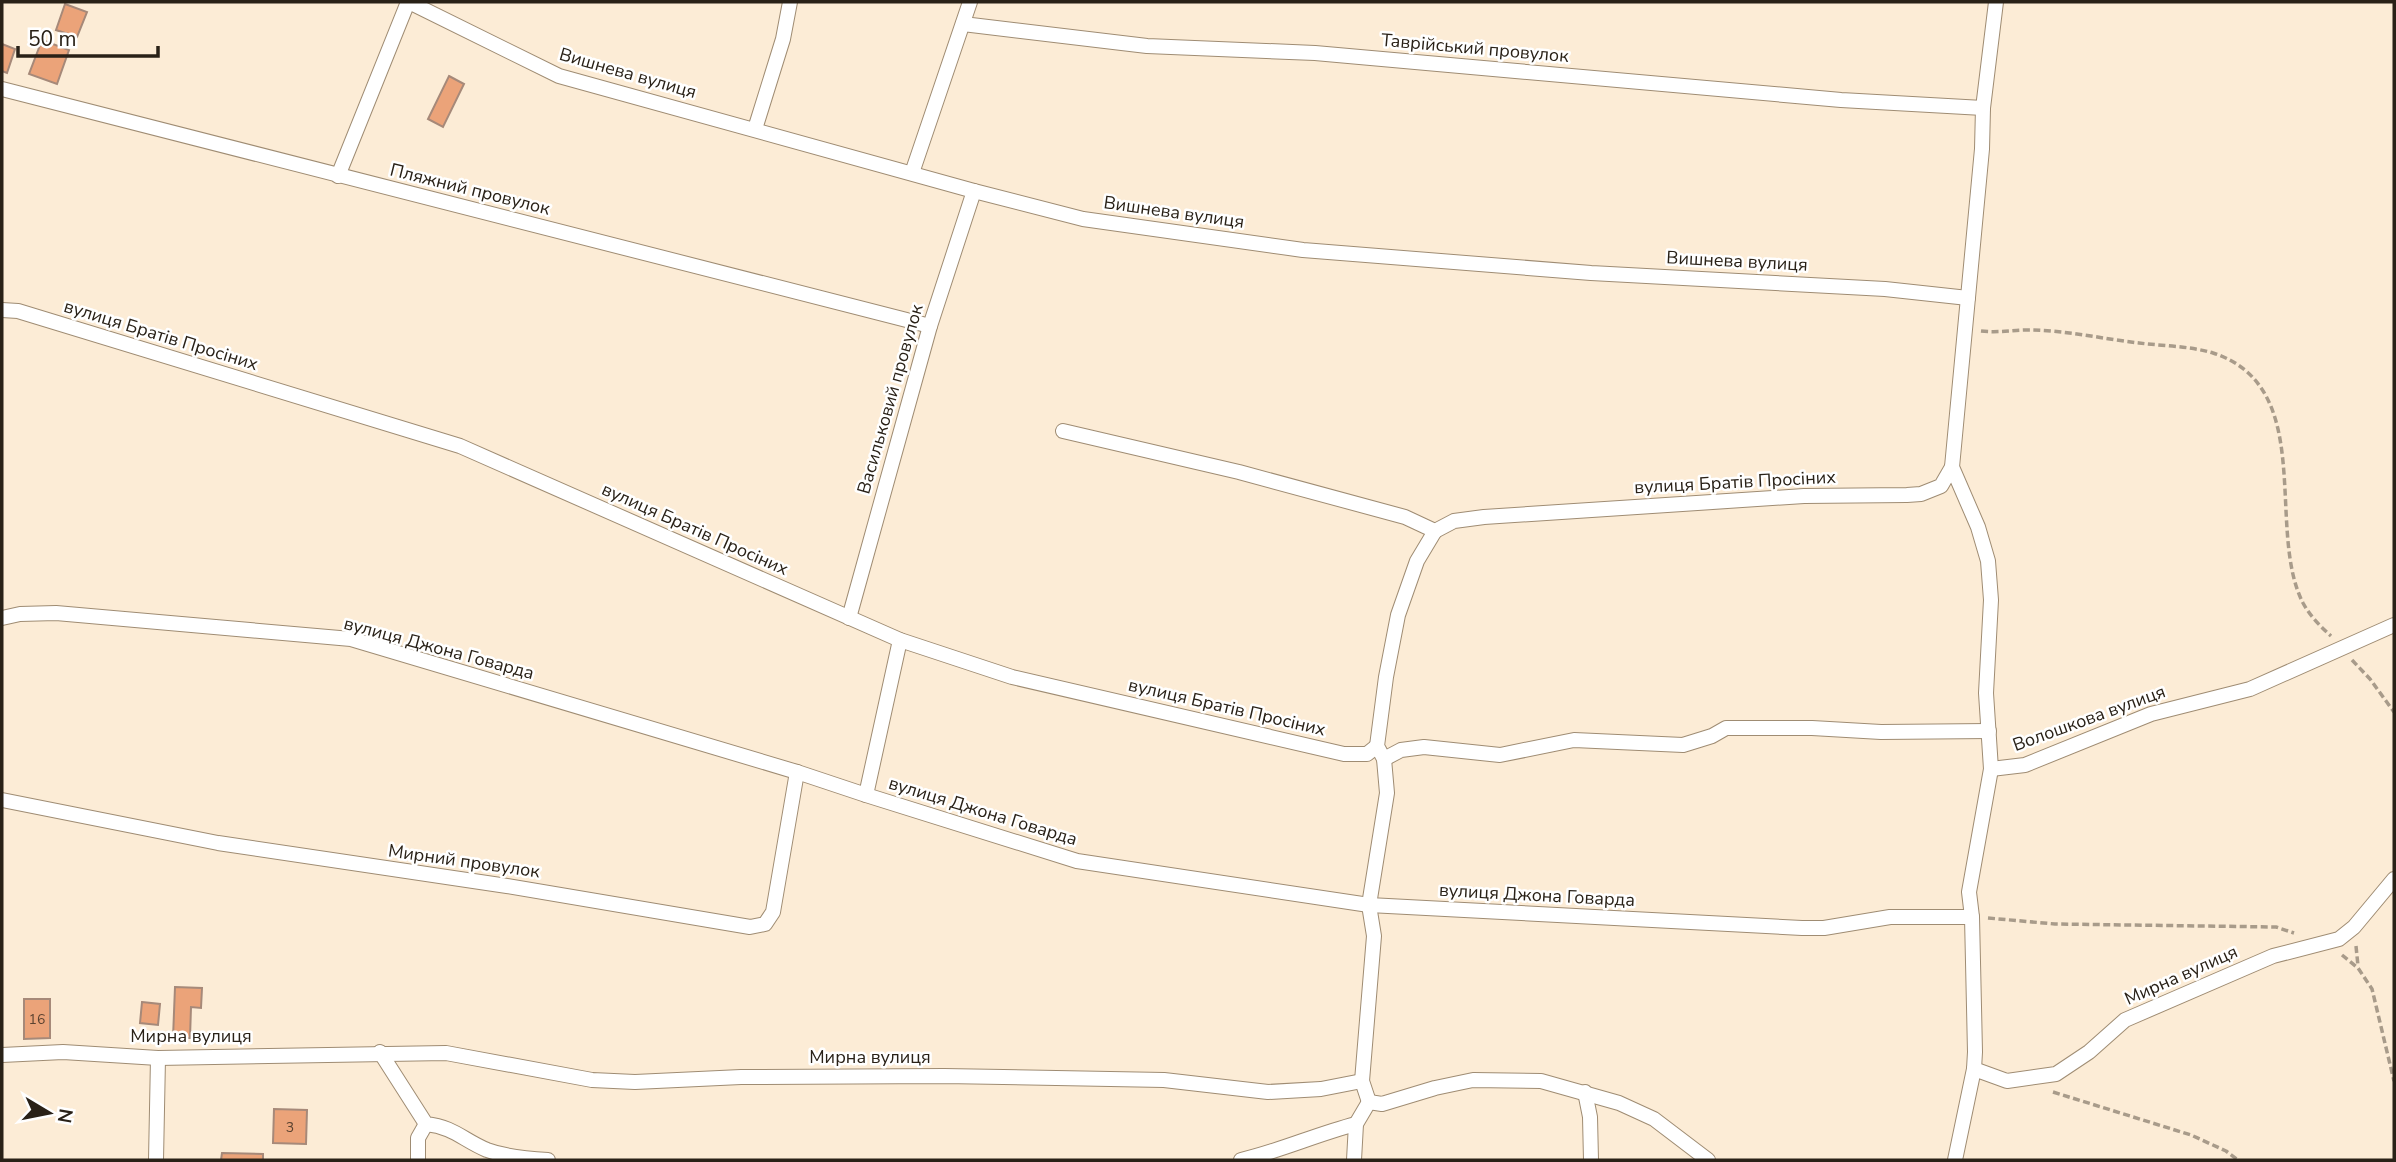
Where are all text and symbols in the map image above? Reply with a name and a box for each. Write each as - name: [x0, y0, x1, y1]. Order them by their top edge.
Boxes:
- scale bar: [18, 14, 158, 58]
- text: 50 m: [28, 25, 77, 53]
- street label: Таврійський провулок: [1380, 28, 1570, 68]
- street label: Вишнева вулиця: [557, 42, 699, 104]
- street label: Пляжний провулок: [387, 158, 553, 221]
- street label: Вишнева вулиця: [1102, 190, 1246, 234]
- street label: Вишнева вулиця: [1666, 245, 1808, 277]
- street label: вулиця Братів Просіних: [61, 294, 261, 376]
- street label: Васильковий провулок: [851, 301, 929, 497]
- street label: вулиця Братів Просіних: [1634, 465, 1837, 499]
- street label: вулиця Братів Просіних: [598, 477, 792, 581]
- street label: вулиця Джона Говарда: [341, 611, 537, 685]
- street label: вулиця Братів Просіних: [1126, 673, 1328, 741]
- street label: Волошкова вулиця: [2009, 679, 2169, 757]
- street label: вулиця Джона Говарда: [886, 771, 1080, 851]
- street label: Мирний провулок: [387, 838, 542, 884]
- street label: вулиця Джона Говарда: [1438, 878, 1636, 912]
- street label: Мирна вулиця: [2121, 939, 2241, 1011]
- house number: 16: [29, 1010, 45, 1029]
- street label: Мирна вулиця: [130, 1024, 252, 1048]
- street label: Мирна вулиця: [809, 1045, 931, 1069]
- north arrow: [14, 1078, 84, 1148]
- text: N: [51, 1107, 79, 1125]
- house number: 3: [286, 1118, 294, 1137]

